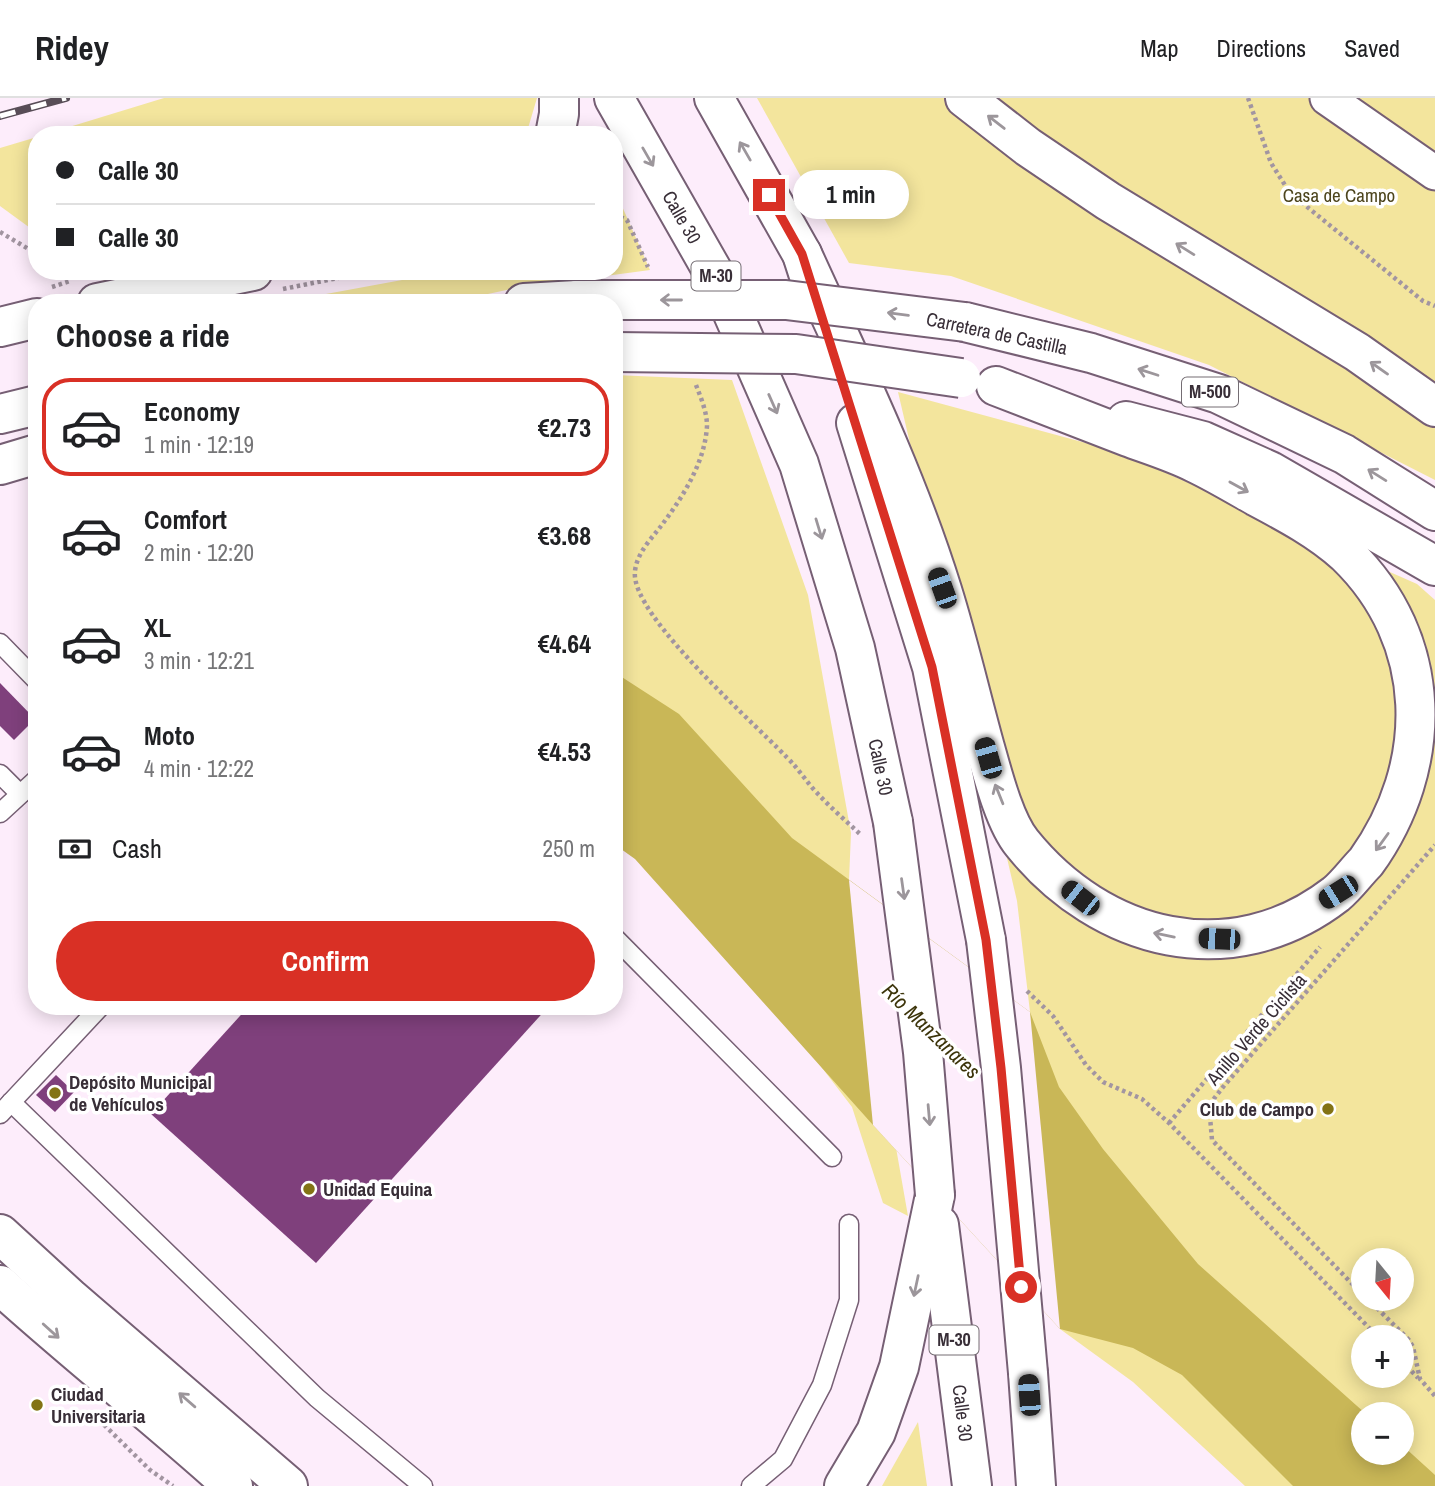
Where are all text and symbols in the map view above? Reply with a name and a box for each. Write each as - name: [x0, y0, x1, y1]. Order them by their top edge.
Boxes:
- text: Ridey: [35, 26, 109, 70]
- text: Map: [1140, 32, 1178, 64]
- text: Directions: [1216, 32, 1306, 64]
- text: Saved: [1344, 32, 1400, 64]
- one-way arrow: [988, 115, 1006, 130]
- one-way arrow: [738, 142, 752, 162]
- one-way arrow: [641, 147, 655, 167]
- text: Calle 30: [98, 153, 179, 188]
- callout: 1 min: [794, 170, 909, 220]
- route end: [753, 179, 785, 211]
- text: 1 min: [826, 179, 876, 210]
- park label: Casa de Campo: [1283, 182, 1395, 208]
- street label: Calle 30: [656, 186, 708, 248]
- text: Calle 30: [98, 220, 179, 255]
- one-way arrow: [1176, 241, 1195, 256]
- road number: M-30: [692, 261, 740, 290]
- one-way arrow: [660, 293, 683, 307]
- street label: Carretera de Castilla: [924, 305, 1070, 361]
- one-way arrow: [887, 307, 910, 320]
- text: Choose a ride: [56, 314, 230, 357]
- one-way arrow: [1370, 361, 1389, 375]
- one-way arrow: [1137, 364, 1159, 377]
- road number: M-500: [1182, 378, 1238, 406]
- one-way arrow: [767, 392, 780, 414]
- text: Economy: [144, 394, 240, 429]
- icon: car: [60, 396, 123, 459]
- text: €2.73: [538, 410, 591, 445]
- text: 1 min · 12:19: [144, 429, 254, 460]
- one-way arrow: [1368, 467, 1388, 481]
- one-way arrow: [1229, 480, 1249, 494]
- text: Comfort: [144, 502, 227, 537]
- icon: car: [60, 504, 123, 567]
- text: €3.68: [538, 518, 591, 553]
- one-way arrow: [814, 518, 827, 540]
- text: 2 min · 12:20: [144, 537, 254, 568]
- car: [925, 565, 960, 611]
- text: XL: [144, 610, 171, 645]
- icon: car: [60, 612, 123, 675]
- text: €4.64: [538, 626, 591, 661]
- text: 3 min · 12:21: [144, 645, 254, 676]
- text: Moto: [144, 718, 195, 753]
- icon: car: [60, 720, 123, 783]
- text: €4.53: [538, 734, 591, 769]
- car: [973, 735, 1004, 781]
- street label: Calle 30: [862, 736, 900, 798]
- text: 4 min · 12:22: [144, 753, 254, 784]
- one-way arrow: [992, 784, 1005, 805]
- icon: cash: [56, 830, 94, 868]
- text: Cash: [112, 831, 162, 866]
- one-way arrow: [1375, 832, 1389, 851]
- text: 250 m: [543, 833, 595, 864]
- car: [1315, 872, 1362, 912]
- one-way arrow: [896, 877, 909, 900]
- car: [1057, 877, 1104, 919]
- button: Confirm: [56, 921, 595, 1001]
- one-way arrow: [1153, 927, 1176, 941]
- car: [1198, 928, 1241, 950]
- street label: Anillo Verde Ciclista: [1200, 967, 1312, 1091]
- water label: Río Manzanares: [876, 976, 987, 1085]
- place label: Depósito Municipal de Vehículos: [69, 1069, 212, 1117]
- marker: Depósito Municipal de Vehículos: [47, 1085, 63, 1101]
- place label: Club de Campo: [1200, 1096, 1314, 1122]
- marker: Club de Campo: [1320, 1101, 1336, 1117]
- one-way arrow: [923, 1103, 936, 1126]
- place label: Unidad Equina: [323, 1176, 432, 1202]
- marker: Unidad Equina: [301, 1181, 317, 1197]
- north arrow: [1351, 1248, 1414, 1311]
- map controls: [1351, 1248, 1414, 1465]
- route start: [1005, 1271, 1037, 1303]
- one-way arrow: [909, 1274, 923, 1297]
- one-way arrow: [41, 1323, 59, 1339]
- road number: M-30: [930, 1325, 978, 1354]
- button: +: [1351, 1325, 1414, 1388]
- car: [1018, 1373, 1041, 1417]
- place label: Ciudad Universitaria: [51, 1381, 146, 1429]
- street label: Calle 30: [947, 1383, 979, 1443]
- one-way arrow: [178, 1392, 196, 1408]
- marker: Ciudad Universitaria: [29, 1397, 45, 1413]
- button: −: [1351, 1402, 1414, 1465]

